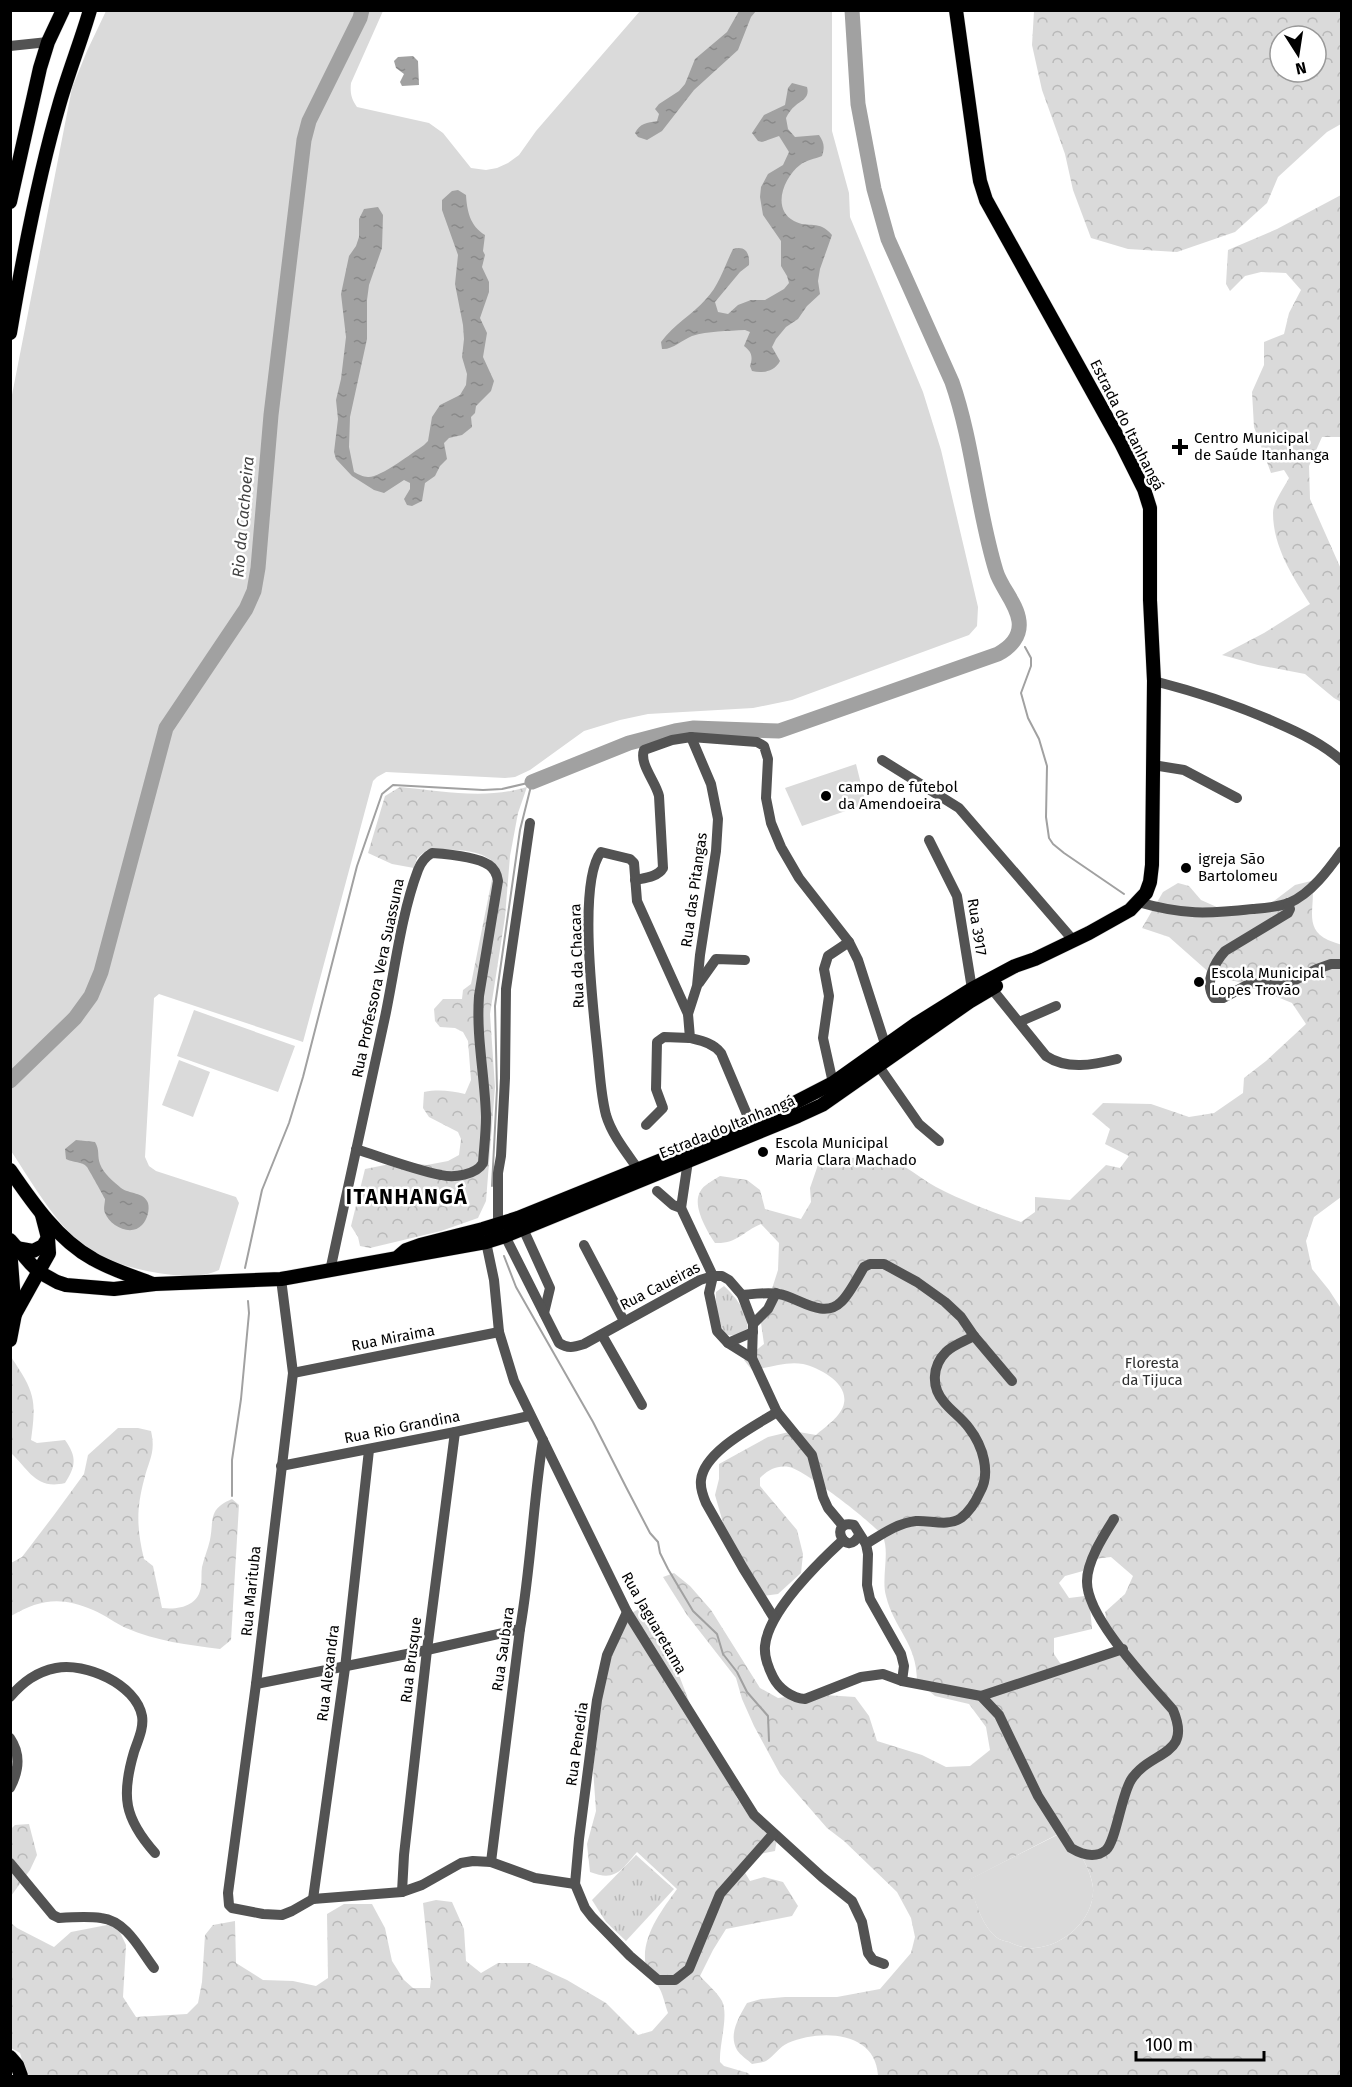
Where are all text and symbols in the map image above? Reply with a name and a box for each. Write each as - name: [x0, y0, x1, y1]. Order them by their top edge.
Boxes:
- north arrow: [1268, 24, 1328, 84]
- text: N: [1294, 58, 1308, 79]
- street label: Estrada do Itanhangá: [1086, 356, 1168, 494]
- place label: Centro Municipal de Saúde Itanhanga: [1194, 429, 1329, 464]
- marker: Centro Municipal de Saúde Itanhanga: [1171, 438, 1189, 456]
- water label: Rio da Cachoeira: [228, 456, 258, 578]
- place label: campo de futebol da Amendoeira: [838, 778, 959, 813]
- marker: campo de futebol da Amendoeira: [819, 789, 833, 803]
- street label: Rua das Pitangas: [677, 831, 711, 949]
- place label: igreja São Bartolomeu: [1198, 850, 1278, 885]
- marker: igreja São Bartolomeu: [1179, 861, 1193, 875]
- street label: Rua Professora Vera Suassuna: [348, 877, 408, 1079]
- street label: Rua 3917: [964, 897, 990, 957]
- street label: Rua da Chacara: [566, 903, 588, 1009]
- place label: Escola Municipal Lopes Trovão: [1211, 964, 1325, 999]
- marker: Escola Municipal Lopes Trovão: [1192, 975, 1206, 989]
- street label: Estrada do Itanhangá: [657, 1092, 797, 1162]
- place label: Escola Municipal Maria Clara Machado: [775, 1134, 917, 1169]
- marker: Escola Municipal Maria Clara Machado: [756, 1145, 770, 1159]
- district label: ITANHANGÁ: [346, 1183, 468, 1210]
- street label: Rua Caueiras: [617, 1258, 703, 1314]
- street label: Rua Miraima: [350, 1321, 436, 1355]
- park label: Floresta da Tijuca: [1121, 1354, 1183, 1389]
- street label: Rua Rio Grandina: [342, 1407, 462, 1447]
- street label: Rua Marituba: [237, 1545, 265, 1637]
- street label: Rua Jaguaretama: [617, 1569, 691, 1677]
- street label: Rua Saubara: [488, 1605, 518, 1693]
- street label: Rua Brusque: [397, 1616, 425, 1704]
- street label: Rua Alexandra: [313, 1624, 343, 1722]
- street label: Rua Penedia: [562, 1701, 592, 1787]
- scale bar: [1136, 2024, 1264, 2062]
- text: 100 m: [1145, 2034, 1193, 2056]

